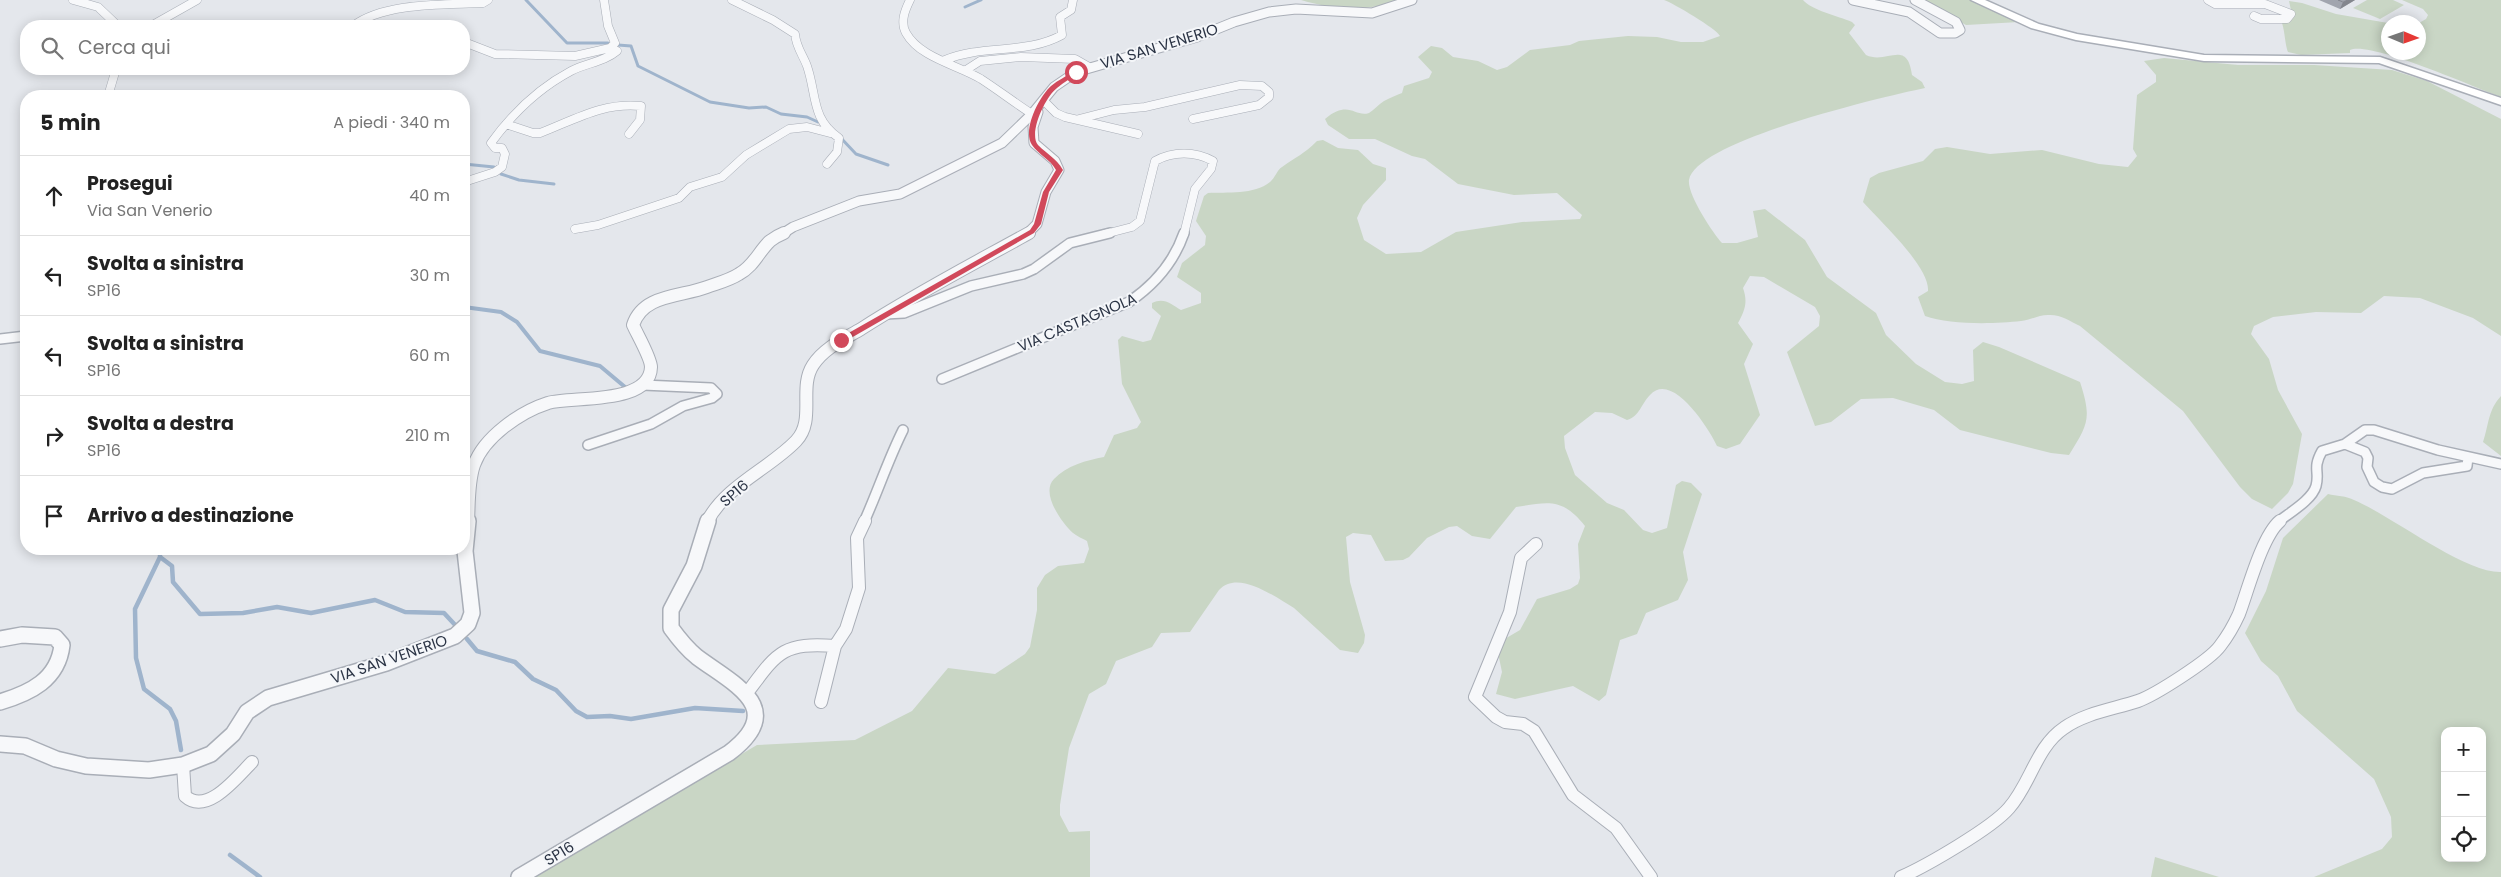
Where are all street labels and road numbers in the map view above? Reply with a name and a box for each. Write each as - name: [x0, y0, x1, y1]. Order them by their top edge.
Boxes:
- street label: VIA SAN VENERIO: [1098, 18, 1221, 74]
- street label: VIA CASTAGNOLA: [1014, 287, 1140, 357]
- street label: SP16: [715, 475, 753, 511]
- street label: VIA SAN VENERIO: [328, 629, 450, 689]
- street label: SP16: [540, 836, 578, 870]

